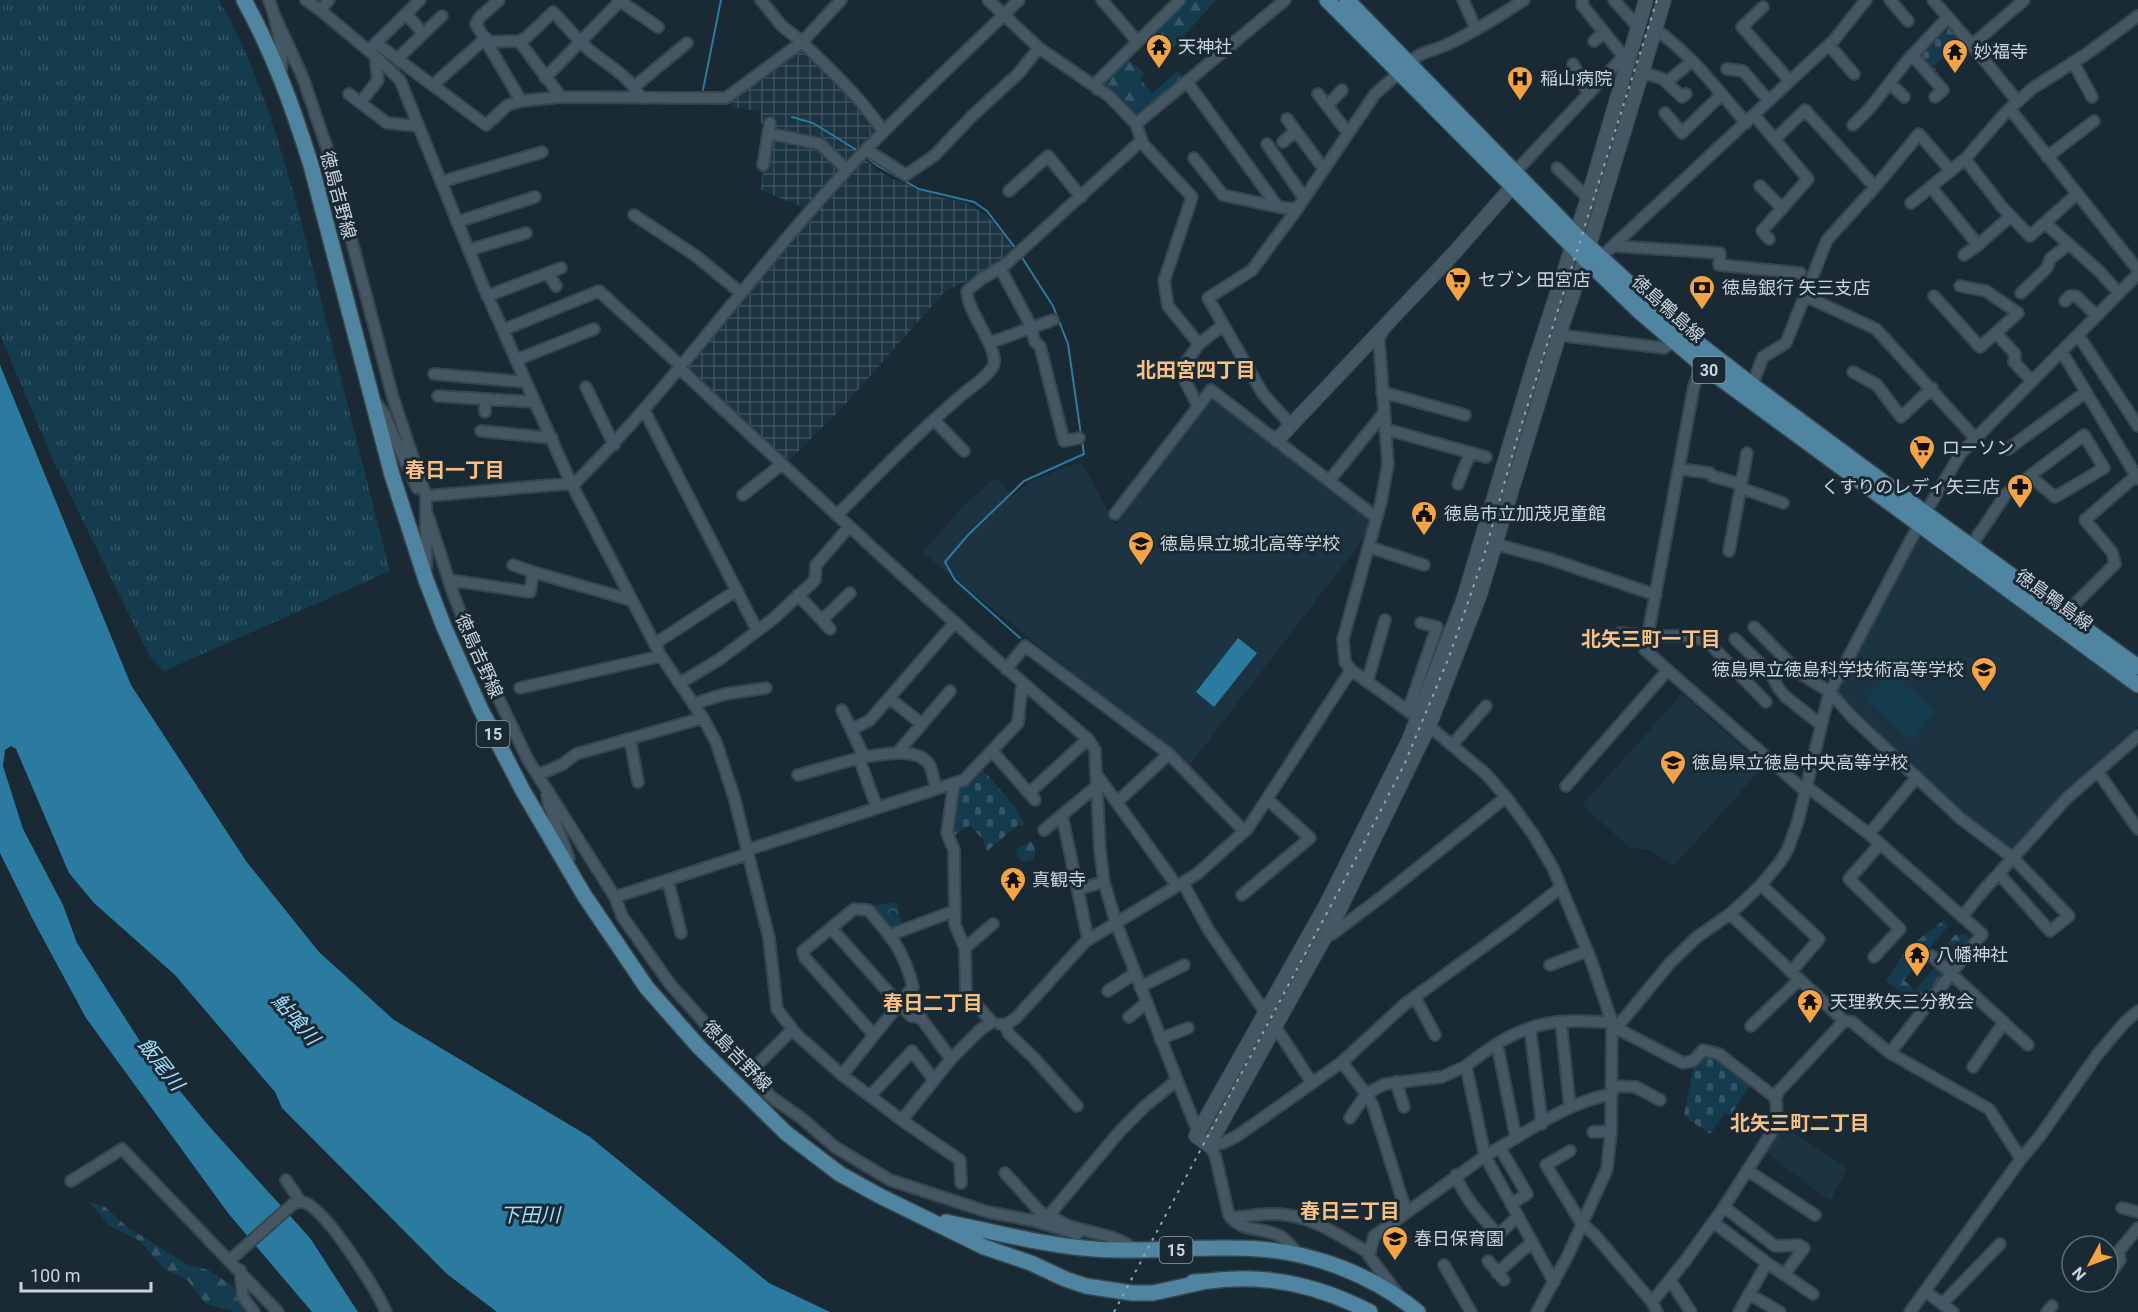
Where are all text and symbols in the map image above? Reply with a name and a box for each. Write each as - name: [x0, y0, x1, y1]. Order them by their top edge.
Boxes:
- temple icon: 天神社: [1144, 32, 1174, 70]
- place label: 天神社: [1178, 36, 1232, 57]
- temple icon: 妙福寺: [1940, 37, 1970, 75]
- place label: 妙福寺: [1974, 41, 2028, 62]
- hospital icon: 稲山病院: [1505, 64, 1535, 102]
- place label: 稲山病院: [1540, 68, 1612, 89]
- street label: 徳島吉野線: [317, 149, 360, 241]
- supermarket icon: セブン 田宮店: [1443, 265, 1473, 303]
- place label: セブン 田宮店: [1478, 269, 1590, 290]
- street label: 徳島鴨島線: [1628, 271, 1709, 347]
- bank icon: 徳島銀行 矢三支店: [1687, 273, 1717, 311]
- place label: 徳島銀行 矢三支店: [1722, 277, 1870, 298]
- road number: 30: [1692, 357, 1726, 383]
- district label: 北田宮四丁目: [1136, 358, 1256, 382]
- supermarket icon: ローソン: [1907, 433, 1937, 471]
- place label: ローソン: [1942, 437, 2014, 458]
- district label: 春日一丁目: [405, 458, 505, 482]
- pharmacy icon: くすりのレディ矢三店: [2005, 472, 2035, 510]
- place label: くすりのレディ矢三店: [1821, 476, 2000, 497]
- public building icon: 徳島市立加茂児童館: [1409, 499, 1439, 537]
- place label: 徳島市立加茂児童館: [1444, 503, 1606, 524]
- school or university icon: 徳島県立城北高等学校: [1126, 529, 1156, 567]
- place label: 徳島県立城北高等学校: [1160, 533, 1340, 554]
- street label: 徳島鴨島線: [2012, 565, 2097, 635]
- street label: 徳島吉野線: [452, 610, 507, 701]
- district label: 北矢三町一丁目: [1581, 627, 1721, 651]
- school or university icon: 徳島県立徳島科学技術高等学校: [1969, 655, 1999, 693]
- place label: 徳島県立徳島科学技術高等学校: [1712, 659, 1964, 680]
- road number: 15: [476, 721, 510, 747]
- school or university icon: 徳島県立徳島中央高等学校: [1658, 748, 1688, 786]
- place label: 徳島県立徳島中央高等学校: [1692, 752, 1908, 773]
- temple icon: 真観寺: [998, 865, 1028, 903]
- place label: 真観寺: [1032, 869, 1086, 890]
- temple icon: 八幡神社: [1902, 940, 1932, 978]
- place label: 八幡神社: [1936, 944, 2008, 965]
- temple icon: 天理教矢三分教会: [1795, 987, 1825, 1025]
- water label: 鮎喰川: [267, 988, 326, 1051]
- district label: 春日二丁目: [883, 991, 983, 1015]
- place label: 天理教矢三分教会: [1830, 991, 1974, 1012]
- street label: 徳島吉野線: [699, 1016, 776, 1095]
- water label: 飯尾川: [133, 1033, 190, 1097]
- district label: 北矢三町二丁目: [1730, 1111, 1870, 1135]
- district label: 春日三丁目: [1300, 1199, 1400, 1223]
- water label: 下田川: [500, 1203, 562, 1227]
- school or university icon: 春日保育園: [1380, 1224, 1410, 1262]
- place label: 春日保育園: [1414, 1228, 1504, 1249]
- north arrow: [2060, 1234, 2120, 1294]
- road number: 15: [1160, 1237, 1192, 1263]
- scale bar: [21, 1255, 152, 1293]
- text: N: [2068, 1263, 2090, 1284]
- text: 100 m: [30, 1265, 81, 1286]

